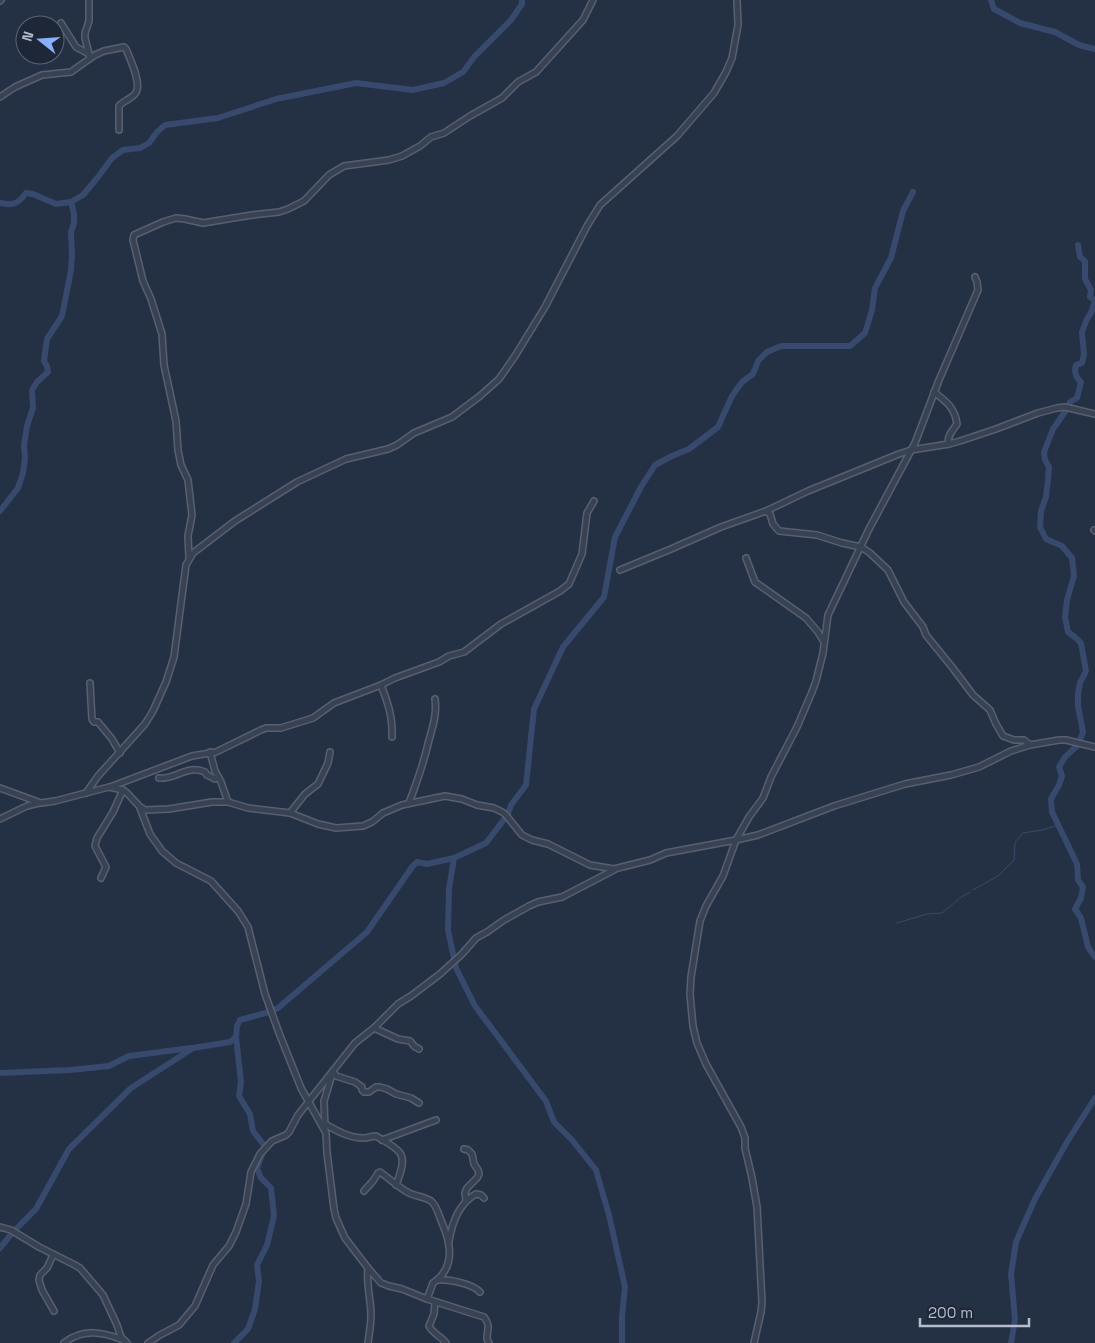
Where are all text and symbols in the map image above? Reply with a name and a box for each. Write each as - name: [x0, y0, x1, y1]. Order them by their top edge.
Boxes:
- north arrow: [15, 15, 65, 65]
- text: N: [18, 29, 38, 43]
- scale bar: [920, 1296, 1029, 1328]
- text: 200 m: [928, 1303, 973, 1322]

